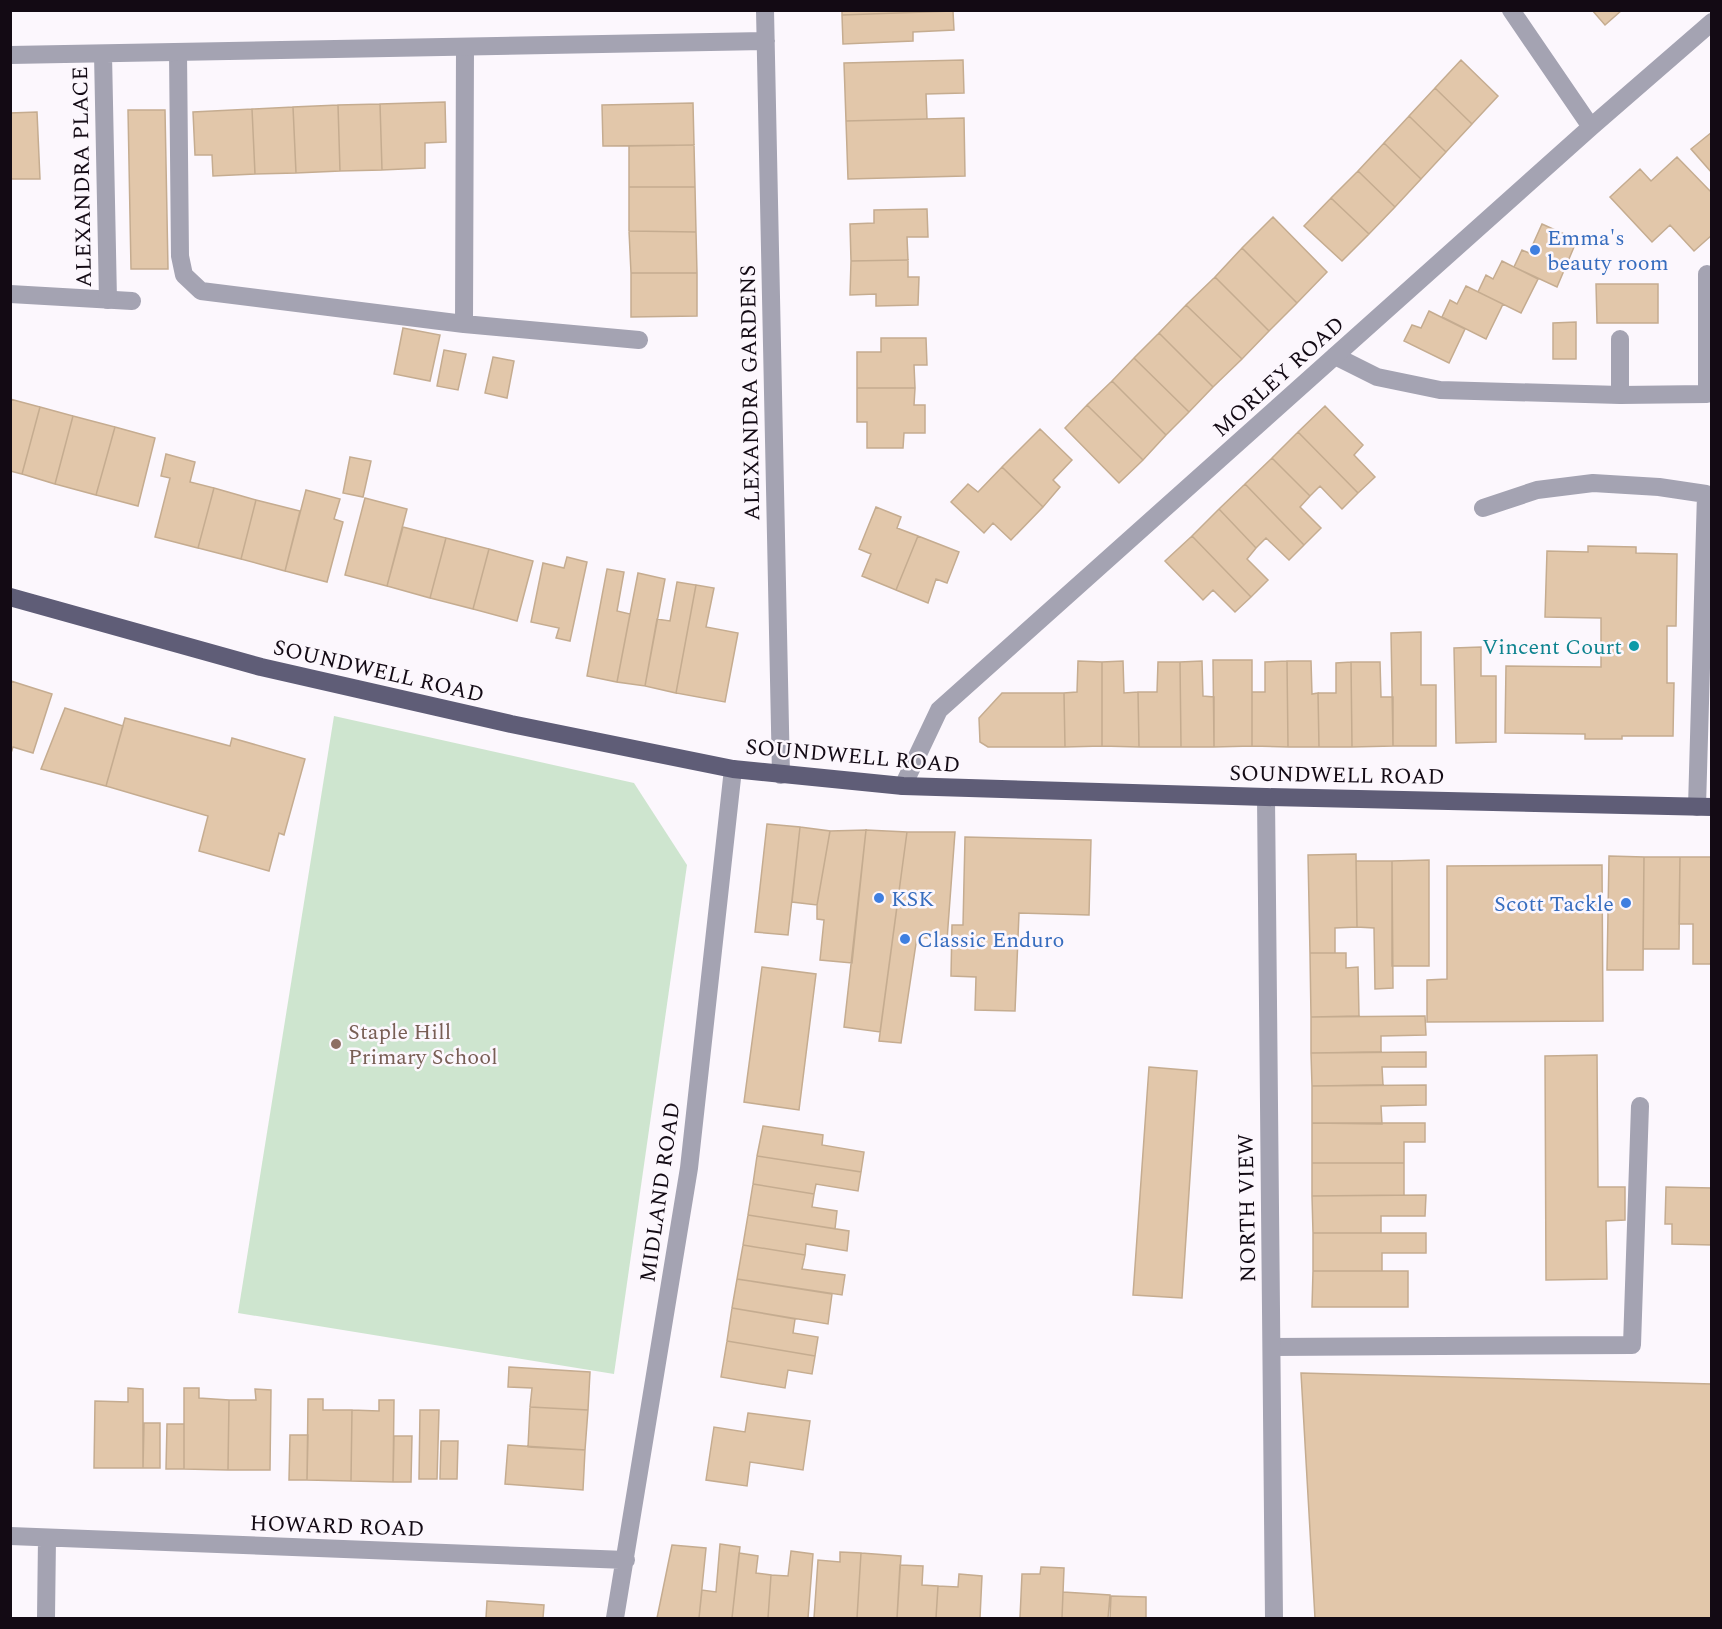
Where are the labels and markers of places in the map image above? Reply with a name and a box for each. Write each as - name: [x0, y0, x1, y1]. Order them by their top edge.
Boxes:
- place label: Emma's beauty room: [1547, 222, 1669, 280]
- marker: Emma's beauty room: [1528, 243, 1542, 257]
- place label: Vincent Court: [1482, 631, 1622, 664]
- marker: Vincent Court: [1627, 639, 1641, 653]
- place label: KSK: [891, 883, 934, 916]
- place label: Scott Tackle: [1494, 888, 1614, 921]
- marker: KSK: [872, 891, 886, 905]
- marker: Scott Tackle: [1619, 896, 1633, 910]
- place label: Classic Enduro: [917, 924, 1064, 957]
- marker: Classic Enduro: [898, 932, 912, 946]
- place label: Staple Hill Primary School: [348, 1016, 498, 1074]
- marker: Staple Hill Primary School: [329, 1037, 343, 1051]

